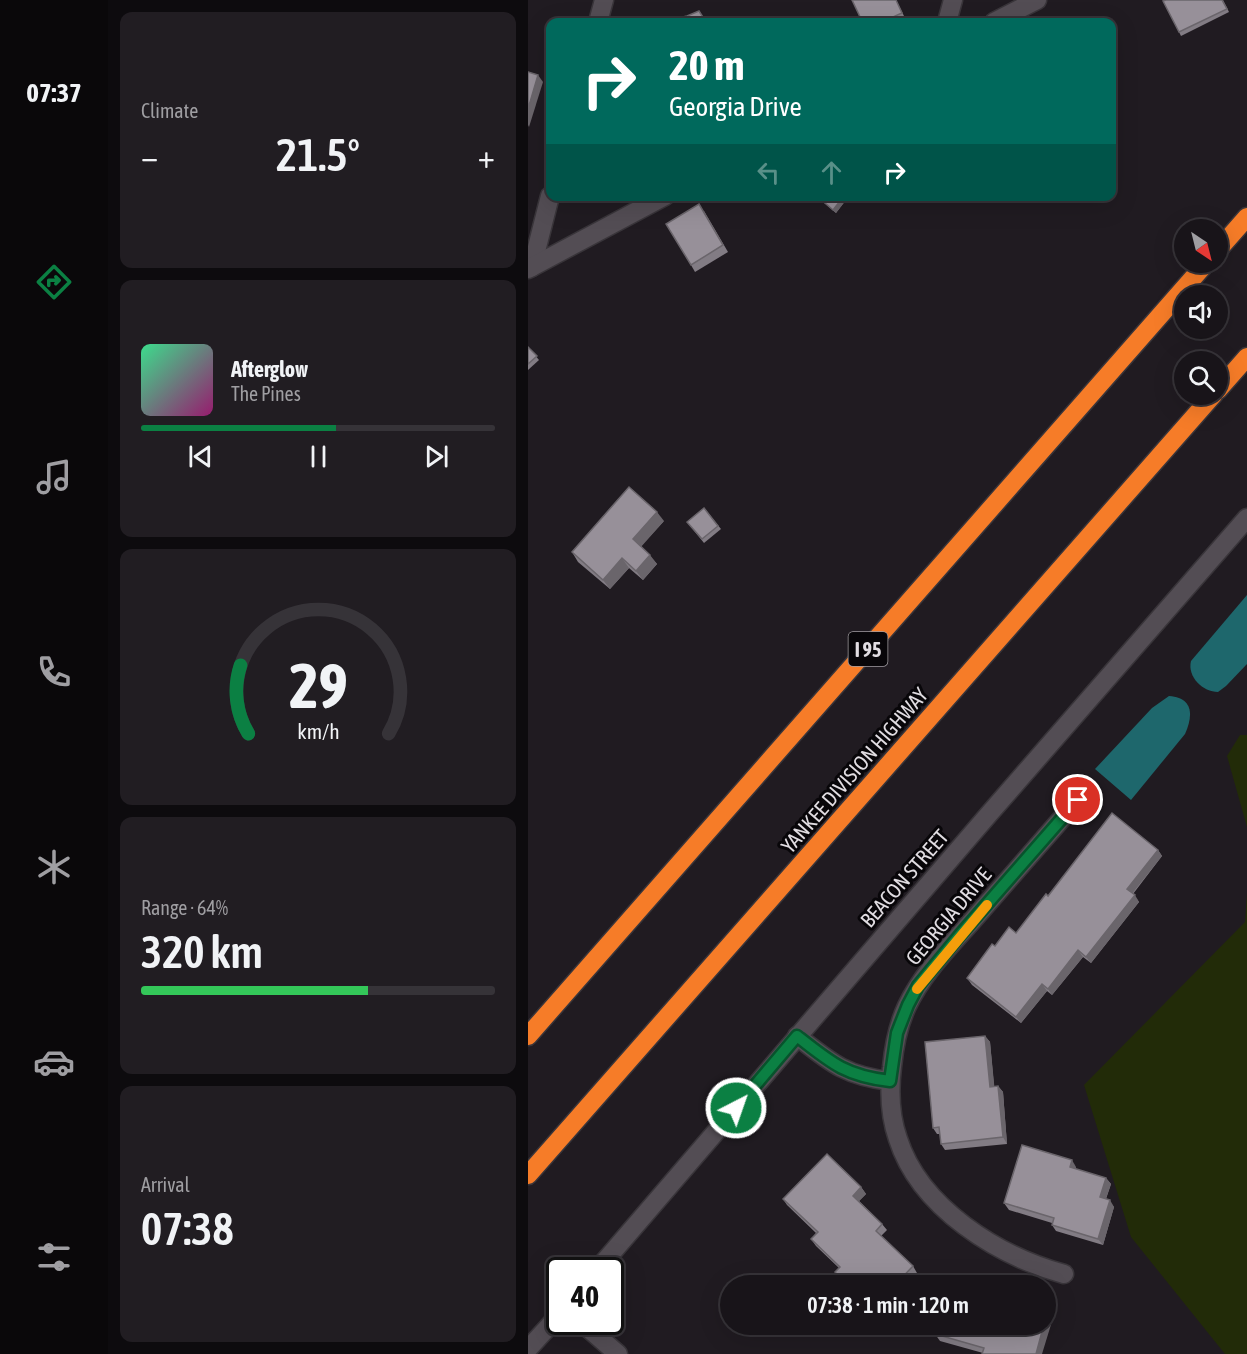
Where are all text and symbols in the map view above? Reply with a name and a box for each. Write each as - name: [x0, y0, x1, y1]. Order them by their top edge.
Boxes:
- text: 20 m: [669, 41, 744, 89]
- icon: right: [570, 42, 648, 120]
- text: 07:37: [26, 77, 82, 108]
- text: Georgia Drive: [669, 91, 802, 122]
- text: Climate: [141, 99, 198, 122]
- text: 21.5°: [276, 129, 360, 181]
- text: −: [141, 137, 158, 175]
- text: +: [478, 137, 495, 175]
- icon: left: [752, 156, 785, 189]
- icon: ahead: [815, 156, 848, 189]
- icon: right: [878, 156, 911, 189]
- north arrow: [1174, 219, 1228, 273]
- map controls: [1174, 219, 1228, 405]
- icon: directions: [33, 261, 75, 303]
- button: sound: [1174, 285, 1228, 339]
- button: search: [1174, 351, 1228, 405]
- text: Afterglow: [231, 356, 308, 382]
- text: The Pines: [231, 382, 301, 405]
- icon: previous: [184, 440, 217, 473]
- icon: pause: [302, 440, 335, 473]
- icon: next: [420, 440, 453, 473]
- icon: music: [33, 456, 75, 498]
- road number: I 95: [848, 632, 888, 666]
- text: 29: [289, 650, 347, 721]
- icon: phone: [33, 651, 75, 693]
- street label: YANKEE DIVISION HIGHWAY: [776, 682, 933, 857]
- text: km/h: [297, 719, 339, 744]
- pin: [1052, 774, 1103, 825]
- icon: arrive: [1061, 783, 1094, 816]
- street label: BEACON STREET: [855, 824, 953, 932]
- icon: climate: [33, 846, 75, 888]
- street label: GEORGIA DRIVE: [901, 863, 996, 969]
- text: Range · 64%: [141, 896, 228, 919]
- text: 320 km: [141, 926, 263, 978]
- icon: car: [33, 1041, 75, 1083]
- position arrow: [704, 1076, 768, 1140]
- text: Arrival: [141, 1173, 190, 1196]
- text: 07:38: [141, 1203, 234, 1255]
- icon: filters: [33, 1236, 75, 1278]
- speed limit sign: 40: [546, 1257, 624, 1335]
- text: 07:38 · 1 min · 120 m: [807, 1292, 969, 1318]

